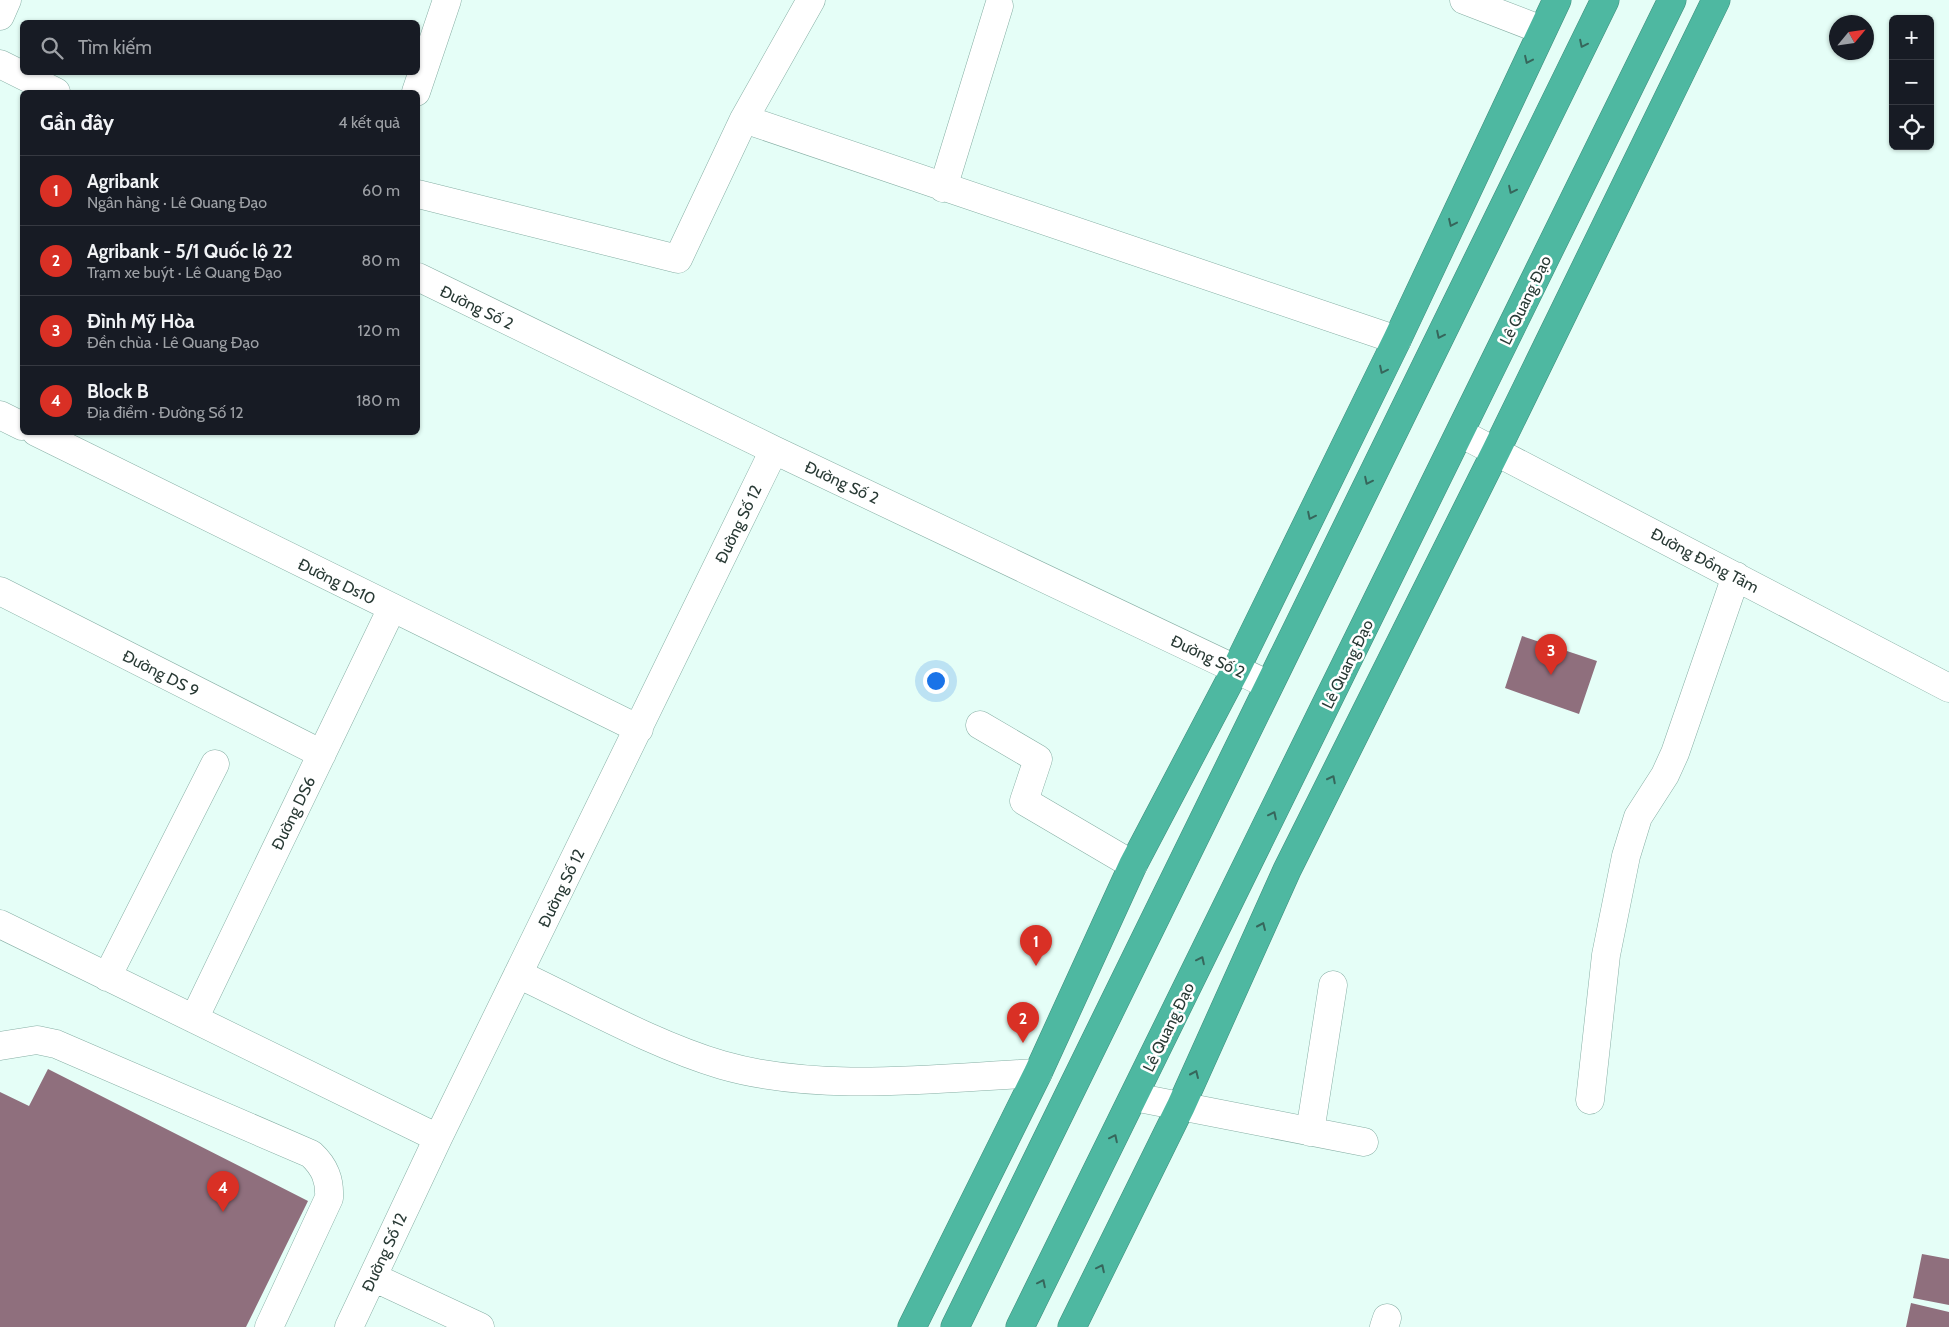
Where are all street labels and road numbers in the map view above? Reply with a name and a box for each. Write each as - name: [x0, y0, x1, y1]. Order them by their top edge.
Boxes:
- street label: Lê Quang Đạo: [1496, 252, 1555, 348]
- street label: Đường Số 2: [437, 281, 517, 333]
- street label: Đường Số 2: [802, 457, 882, 508]
- street label: Đường Số 12: [711, 482, 766, 566]
- street label: Đường Đồng Tâm: [1648, 524, 1762, 597]
- street label: Đường Ds10: [295, 555, 379, 608]
- street label: Lê Quang Đạo: [1318, 616, 1377, 712]
- street label: Đường Số 2: [1168, 631, 1248, 682]
- street label: Đường DS 9: [119, 646, 202, 701]
- street label: Đường DS6: [267, 773, 319, 853]
- street label: Đường Số 12: [534, 846, 589, 930]
- street label: Lê Quang Đạo: [1139, 979, 1198, 1075]
- street label: Đường Số 12: [358, 1210, 411, 1295]

